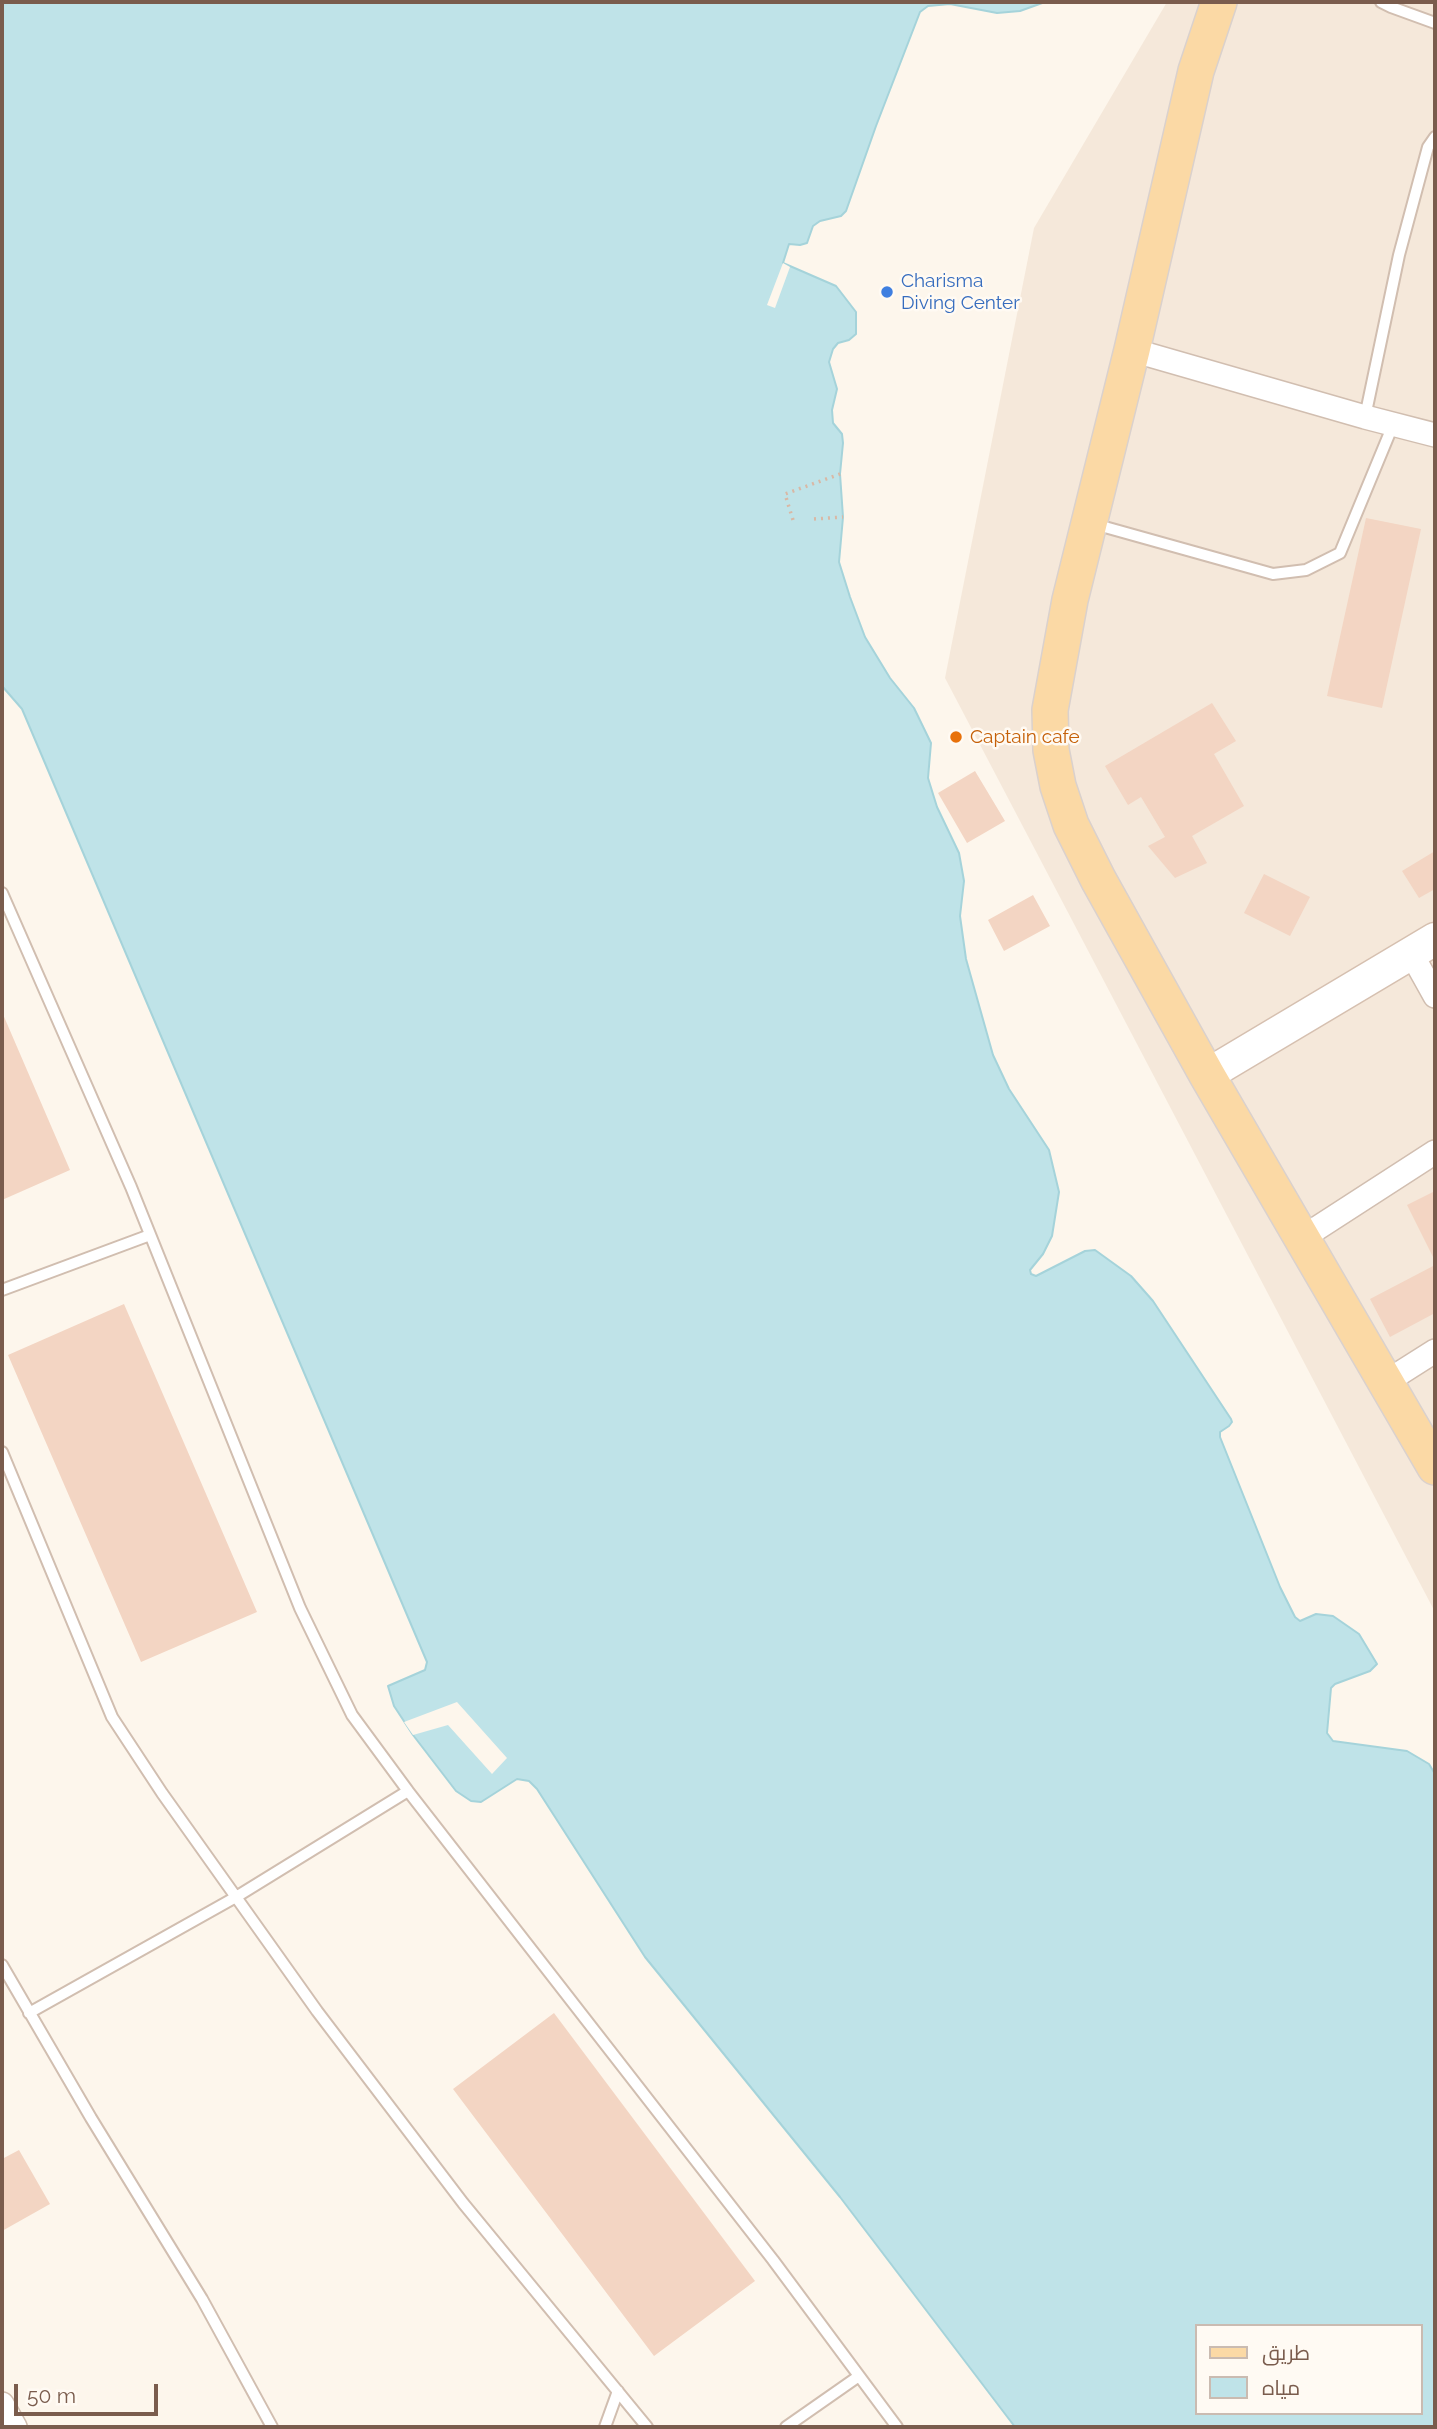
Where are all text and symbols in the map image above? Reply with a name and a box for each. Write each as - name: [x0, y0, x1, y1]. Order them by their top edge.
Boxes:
- place label: Charisma Diving Center: [901, 270, 1020, 314]
- marker: Charisma Diving Center: [879, 284, 895, 300]
- place label: Captain cafe: [970, 726, 1080, 748]
- marker: Captain cafe: [948, 729, 964, 745]
- legend: [1196, 2324, 1423, 2415]
- text: طريق: [1262, 2340, 1310, 2365]
- scale bar: [18, 2370, 161, 2414]
- text: مياه: [1262, 2375, 1300, 2400]
- text: 50 m: [27, 2383, 76, 2408]

